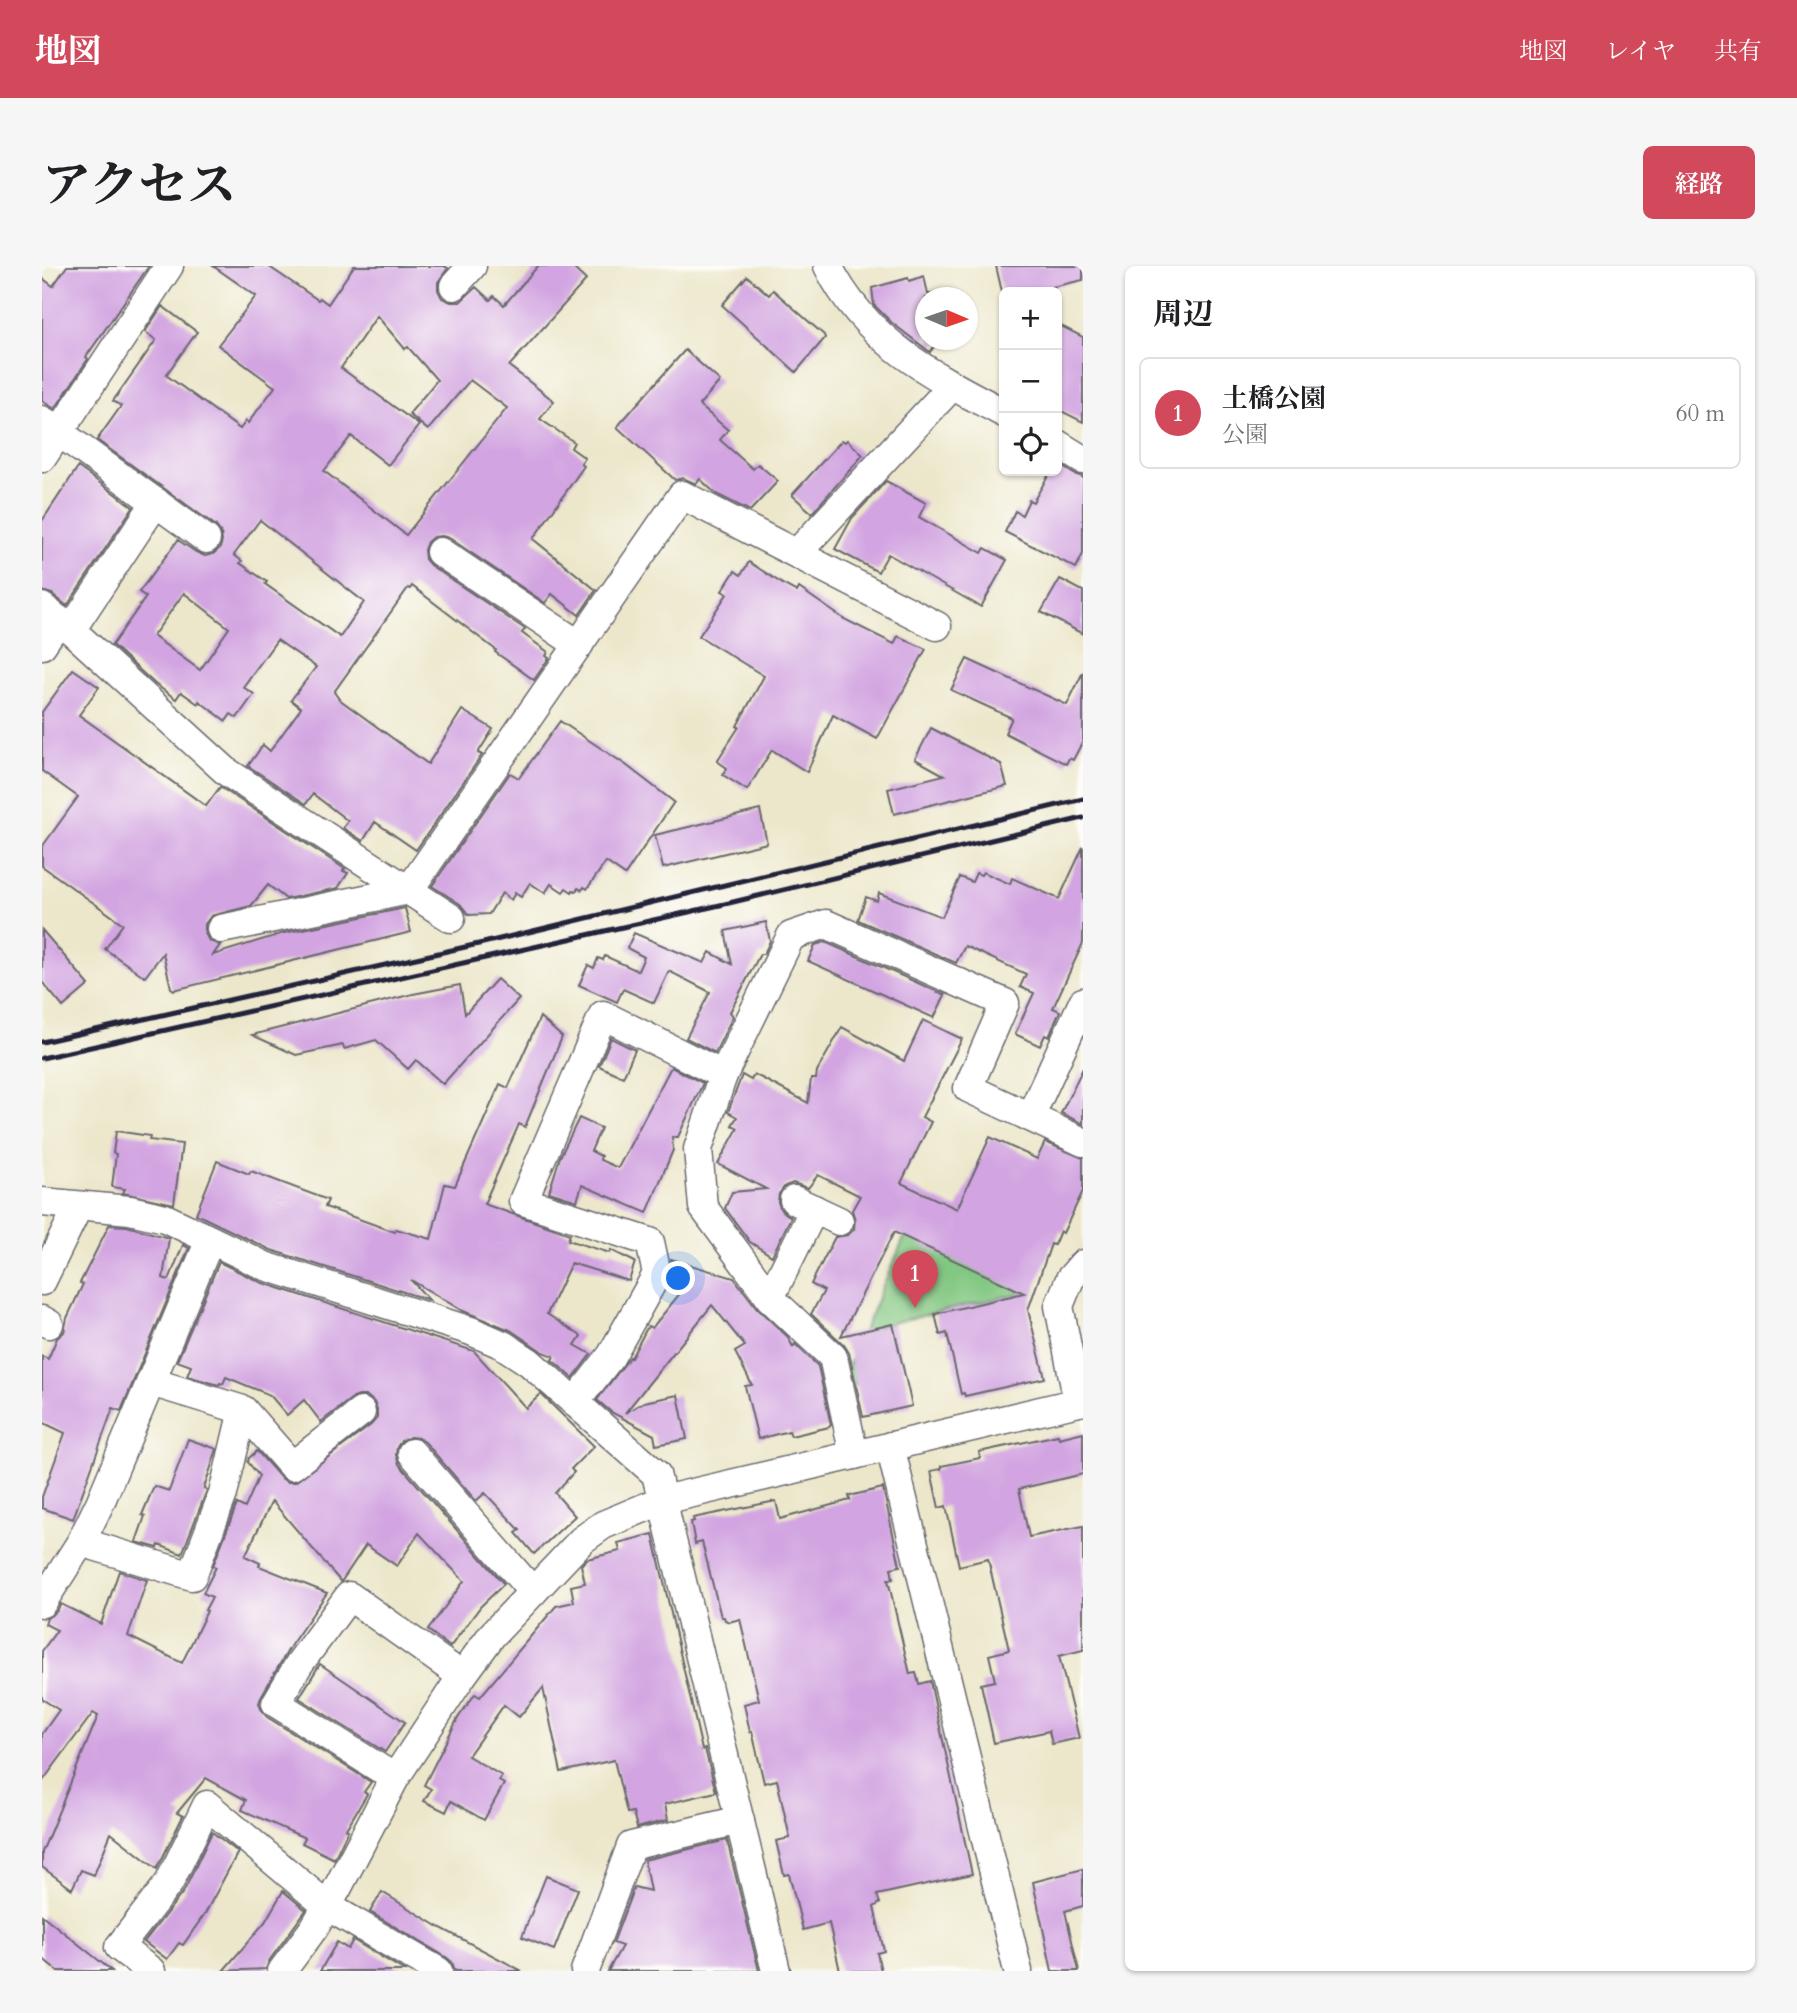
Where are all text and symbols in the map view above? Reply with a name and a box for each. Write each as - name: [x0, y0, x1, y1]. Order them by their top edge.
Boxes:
- text: 地図: [35, 29, 101, 74]
- text: 地図: [1519, 35, 1567, 68]
- text: レイヤ: [1605, 35, 1676, 68]
- text: 共有: [1714, 35, 1762, 68]
- button: 経路: [1643, 146, 1755, 219]
- text: アクセス: [42, 152, 237, 219]
- north arrow: [915, 287, 978, 350]
- map controls: [999, 287, 1062, 476]
- button: +: [999, 287, 1062, 350]
- text: 周辺: [1153, 294, 1213, 335]
- button: −: [999, 350, 1062, 413]
- text: 土橋公園: [1222, 381, 1326, 416]
- text: 1: [1172, 398, 1184, 429]
- text: 60 m: [1676, 398, 1725, 429]
- button: locate: [999, 413, 1062, 476]
- text: 公園: [1222, 419, 1268, 450]
- pin: 1: [892, 1250, 938, 1308]
- your location: [661, 1261, 695, 1295]

